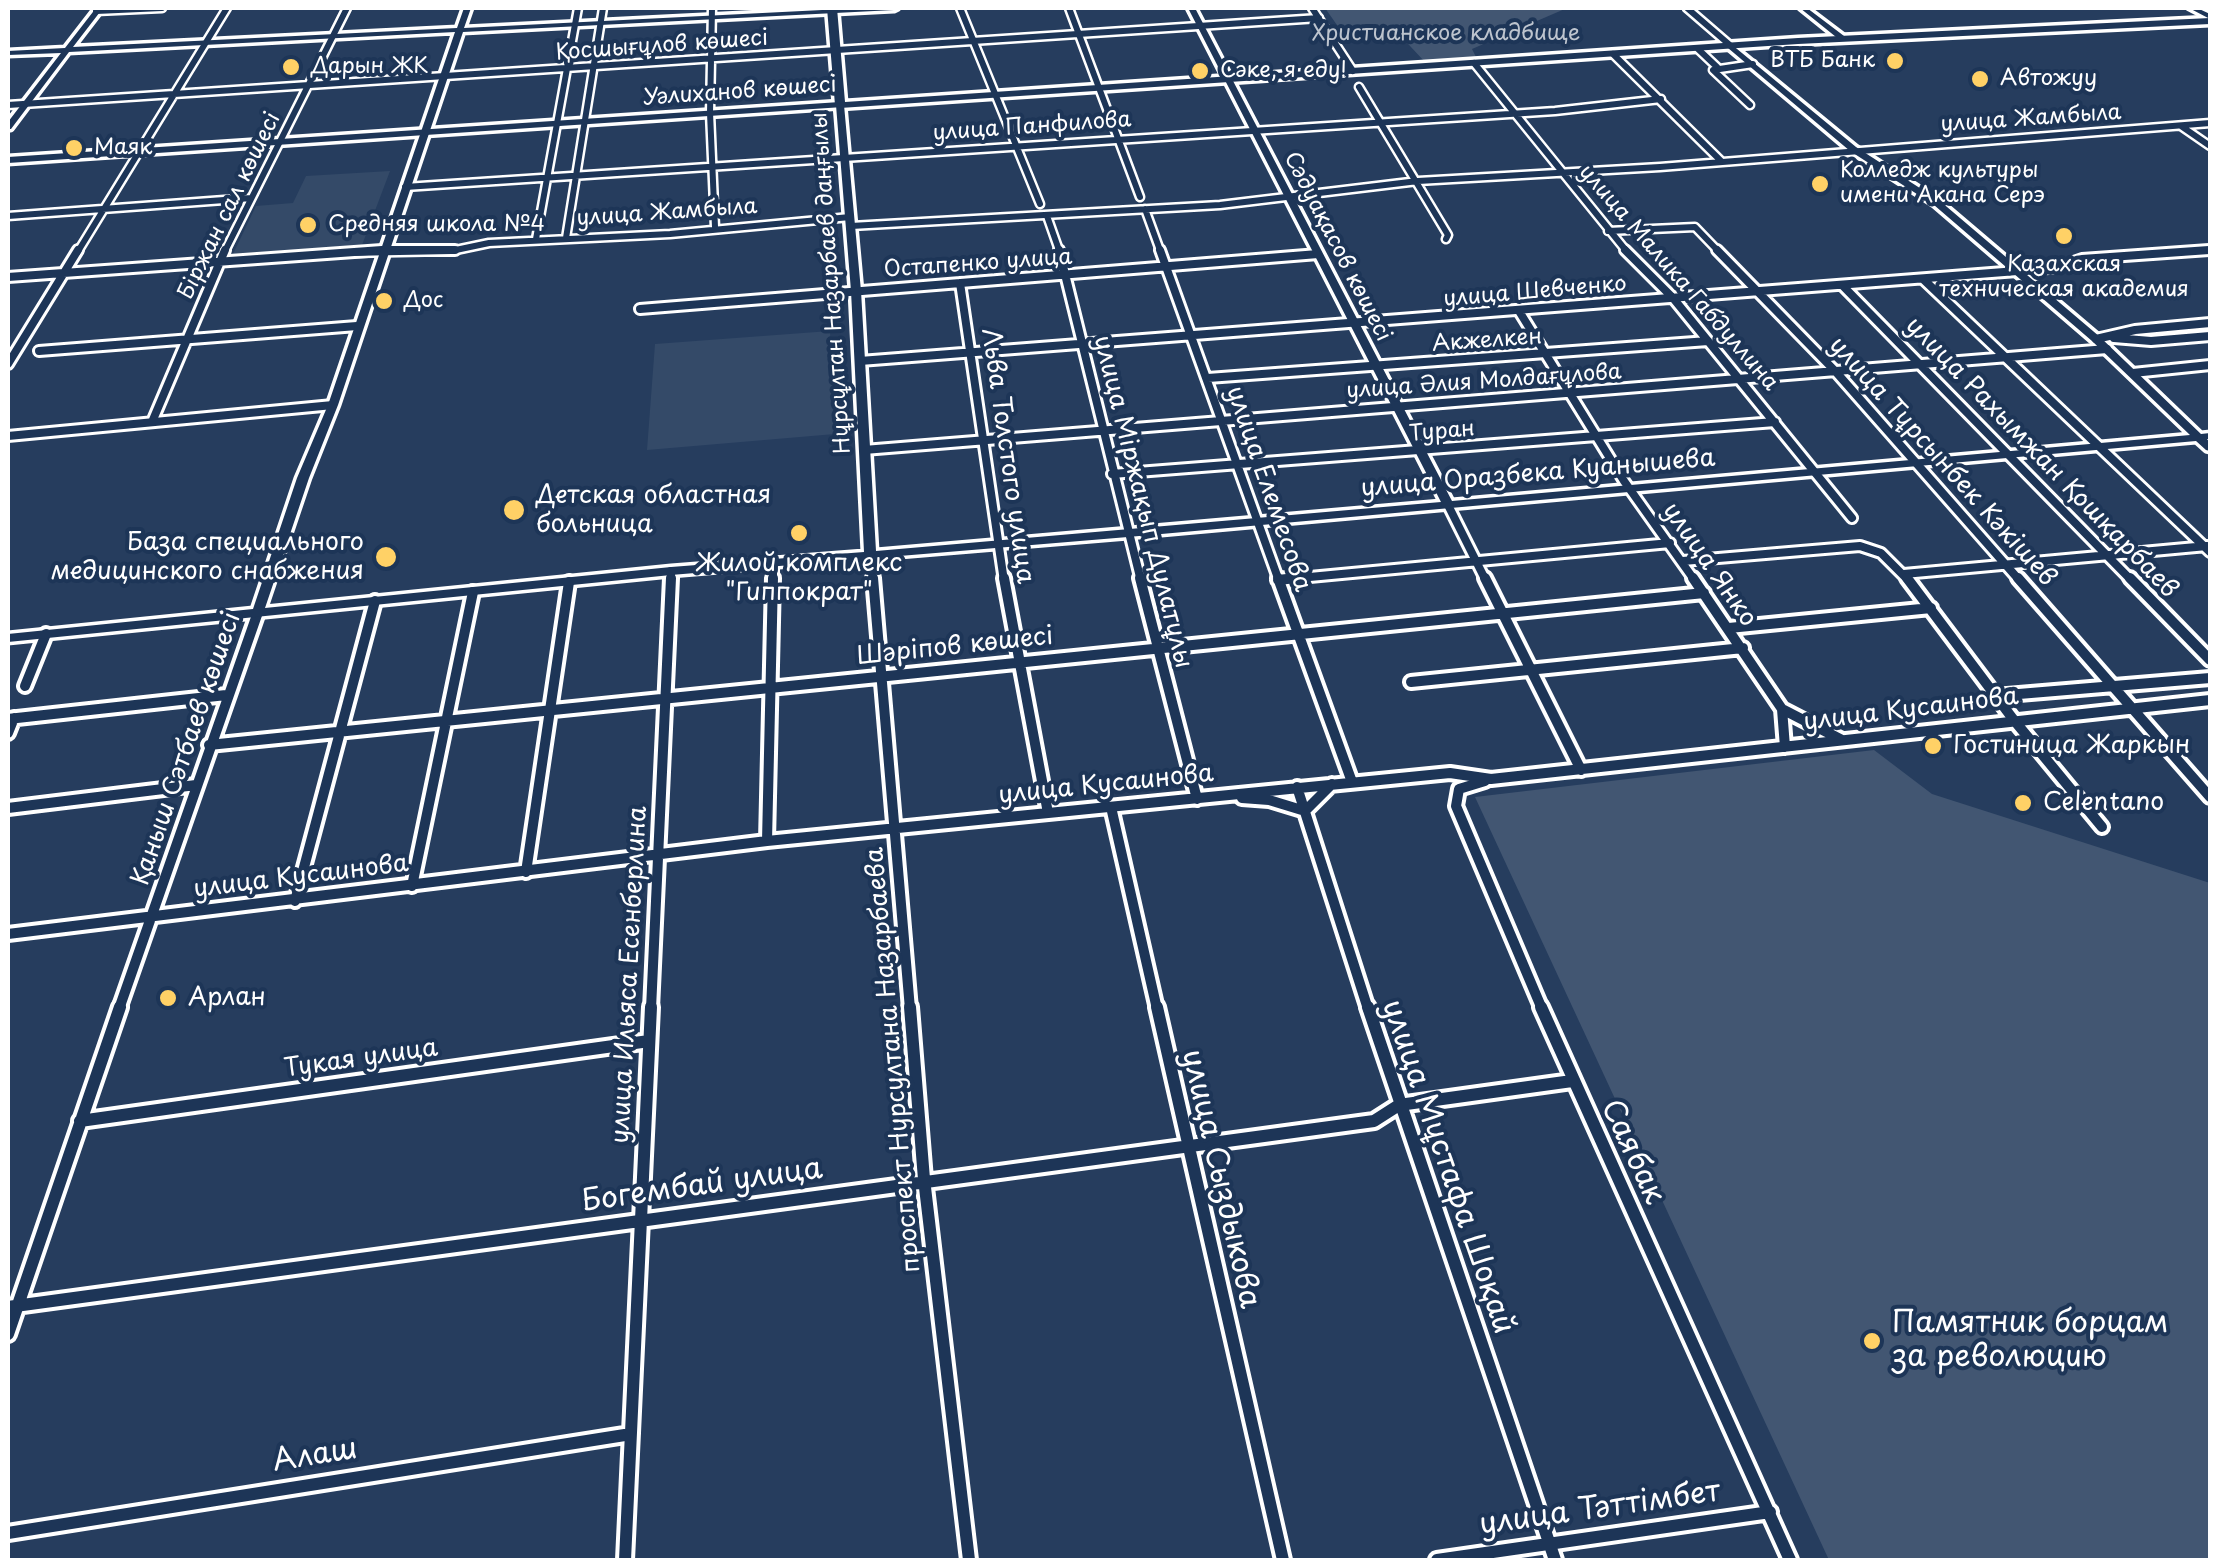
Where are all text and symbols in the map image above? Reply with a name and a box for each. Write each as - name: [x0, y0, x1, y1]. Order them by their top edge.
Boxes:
- park label: Христианское кладбище: [1312, 21, 1580, 47]
- street label: Қосшығұлов көшесі: [555, 25, 769, 67]
- place label: ВТБ Банк: [1770, 48, 1875, 74]
- marker: ВТБ Банк: [1884, 50, 1906, 72]
- place label: Дарын ЖК: [311, 54, 429, 80]
- marker: Дарын ЖК: [280, 56, 302, 78]
- place label: Сәке, я еду!: [1220, 58, 1347, 84]
- marker: Сәке, я еду!: [1189, 60, 1211, 82]
- place label: Автожуу: [2000, 66, 2097, 92]
- marker: Автожуу: [1969, 68, 1991, 90]
- street label: Уәлиханов көшесі: [642, 72, 838, 112]
- street label: улица Жамбыла: [1940, 100, 2122, 138]
- street label: улица Панфилова: [932, 107, 1132, 147]
- street label: Біржан сал көшесі: [173, 108, 287, 304]
- street label: Нұрсұлтан Назарбаев даңғылы: [807, 111, 857, 455]
- place label: Маяк: [94, 135, 152, 161]
- marker: Маяк: [63, 137, 85, 159]
- street label: Сәдуақасов көшесі: [1278, 148, 1396, 346]
- place label: Колледж культуры имени Акана Серэ: [1840, 158, 2045, 210]
- street label: улица Малика Габдуллина: [1573, 160, 1783, 396]
- marker: Колледж культуры имени Акана Серэ: [1809, 173, 1831, 195]
- street label: улица Жамбыла: [576, 194, 758, 232]
- place label: Средняя школа №4: [328, 212, 545, 238]
- marker: Средняя школа №4: [297, 214, 319, 236]
- marker: Казахская техническая академия: [2053, 225, 2075, 247]
- street label: Остапенко улица: [883, 244, 1073, 284]
- place label: Казахская техническая академия: [1939, 252, 2189, 304]
- street label: улица Шевченко: [1442, 271, 1628, 313]
- place label: Дос: [404, 288, 443, 314]
- marker: Дос: [373, 290, 395, 312]
- street label: улица Рахымжан Қошқарбаев: [1899, 311, 2183, 605]
- street label: Акжелкен: [1431, 324, 1543, 358]
- street label: Льва Толстого улица: [974, 326, 1040, 586]
- street label: улица Тұрсынбек Кәкішев: [1822, 331, 2062, 593]
- street label: улица Міржақып Дулатұлы: [1086, 332, 1198, 672]
- street label: улица Әлия Молдағұлова: [1346, 359, 1622, 405]
- street label: улица Елемесова: [1219, 382, 1317, 596]
- street label: Туран: [1408, 416, 1476, 448]
- street label: улица Оразбека Куанышева: [1360, 444, 1716, 504]
- place label: Детская областная больница: [536, 481, 771, 540]
- marker: Детская областная больница: [501, 497, 527, 523]
- street label: улица Янко: [1655, 497, 1763, 633]
- marker: Жилой комплекс "Гиппократ": [788, 522, 810, 544]
- place label: База специального медицинского снабжения: [51, 528, 364, 587]
- marker: База специального медицинского снабжения: [373, 544, 399, 570]
- place label: Жилой комплекс "Гиппократ": [696, 549, 902, 608]
- street label: Қаныш Сәтбаев көшесі: [126, 609, 248, 889]
- street label: Шәріпов көшесі: [855, 622, 1055, 672]
- street label: улица Кусаинова: [1802, 682, 2020, 738]
- place label: Гостиница Жаркын: [1953, 731, 2190, 761]
- marker: Гостиница Жаркын: [1922, 735, 1944, 757]
- street label: улица Кусаинова: [997, 759, 1215, 811]
- place label: Celentano: [2043, 788, 2164, 818]
- marker: Celentano: [2012, 792, 2034, 814]
- street label: улица Ильяса Есенберлина: [606, 805, 654, 1145]
- street label: проспект Нурсултана Назарбаева: [860, 846, 928, 1274]
- street label: улица Кусаинова: [192, 849, 410, 905]
- place label: Арлан: [188, 983, 266, 1013]
- marker: Арлан: [157, 987, 179, 1009]
- street label: улица Мұстафа Шоқай: [1373, 995, 1521, 1339]
- street label: Тукая улица: [282, 1033, 440, 1085]
- street label: улица Сыздыкова: [1173, 1046, 1267, 1312]
- street label: Саябак: [1592, 1094, 1672, 1210]
- street label: Богембай улица: [579, 1151, 825, 1221]
- place label: Памятник борцам за революцию: [1892, 1306, 2168, 1376]
- marker: Памятник борцам за революцию: [1861, 1330, 1883, 1352]
- street label: Алаш: [270, 1432, 360, 1480]
- street label: улица Тәттімбет: [1477, 1474, 1723, 1544]

